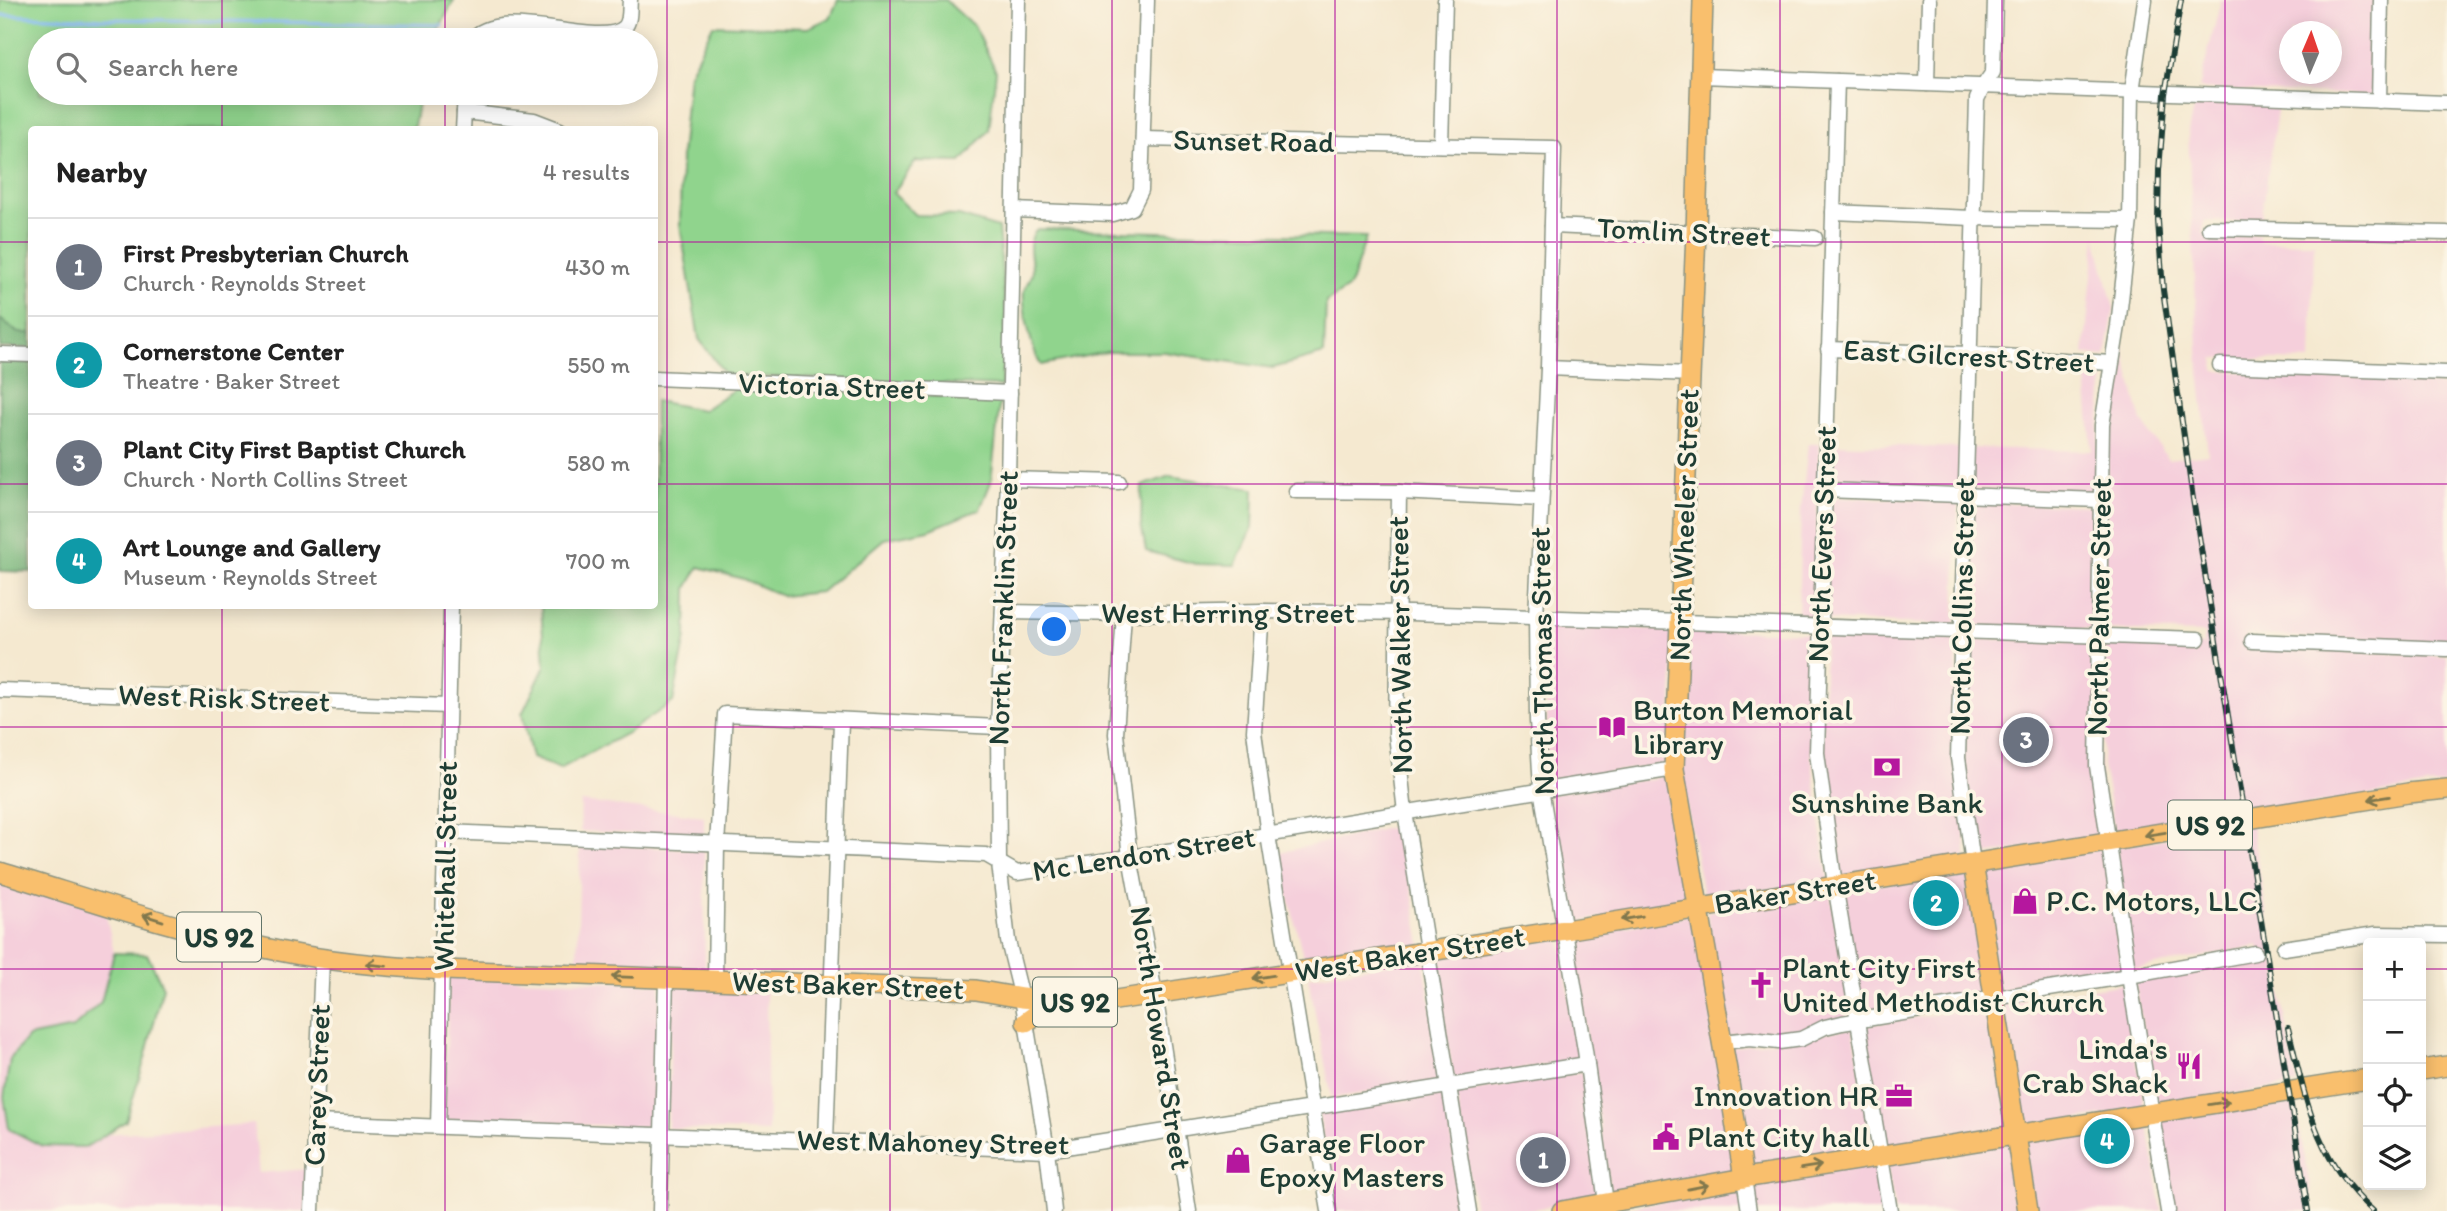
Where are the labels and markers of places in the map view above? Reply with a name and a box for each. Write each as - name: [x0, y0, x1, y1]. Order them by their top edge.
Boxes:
- place label: Burton Memorial Library: [1633, 691, 1853, 762]
- library icon: Burton Memorial Library: [1597, 712, 1627, 742]
- pin: 3: [2003, 714, 2049, 766]
- bank icon: Sunshine Bank: [1872, 752, 1902, 782]
- place label: Sunshine Bank: [1791, 784, 1984, 821]
- pin: 2: [1913, 877, 1959, 929]
- place label: P.C. Motors, LLC: [2046, 882, 2257, 919]
- shop icon: P.C. Motors, LLC: [2010, 886, 2040, 916]
- place label: Plant City First United Methodist Church: [1782, 949, 2104, 1020]
- church icon: Plant City First United Methodist Church: [1746, 970, 1776, 1000]
- place label: Linda's Crab Shack: [2022, 1030, 2168, 1101]
- restaurant icon: Linda's Crab Shack: [2174, 1051, 2204, 1081]
- place label: Innovation HR: [1694, 1077, 1878, 1114]
- office icon: Innovation HR: [1884, 1081, 1914, 1111]
- pin: 4: [2084, 1115, 2130, 1167]
- place label: Plant City hall: [1687, 1118, 1870, 1155]
- public building icon: Plant City hall: [1651, 1122, 1681, 1152]
- place label: Garage Floor Epoxy Masters: [1259, 1124, 1444, 1195]
- pin: 1: [1520, 1134, 1566, 1186]
- shop icon: Garage Floor Epoxy Masters: [1223, 1145, 1253, 1175]

